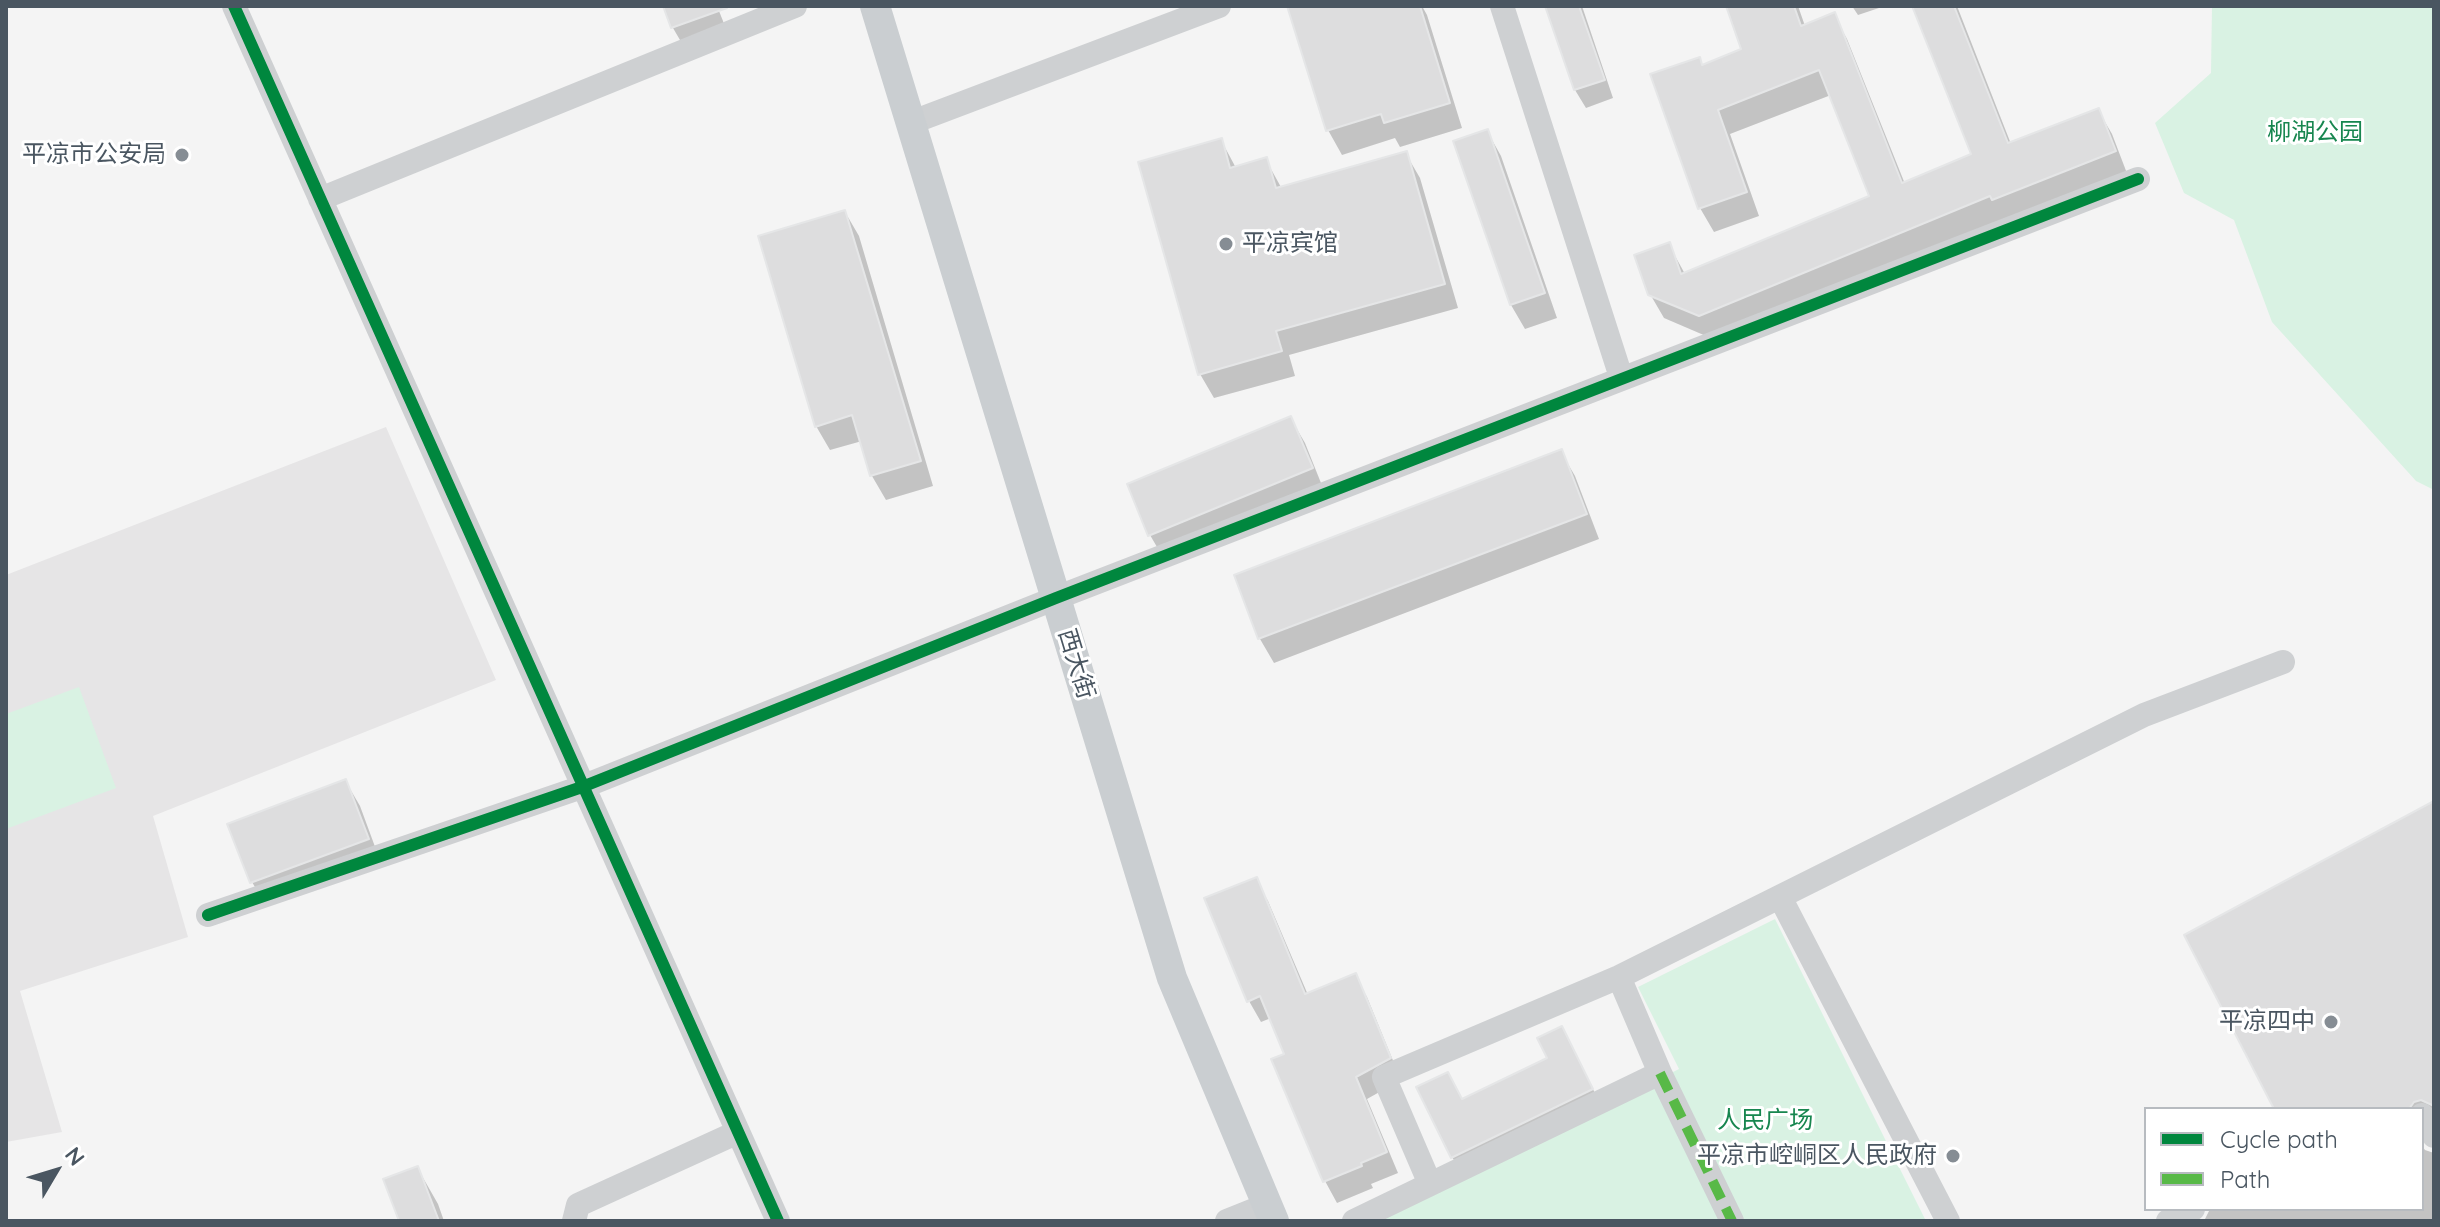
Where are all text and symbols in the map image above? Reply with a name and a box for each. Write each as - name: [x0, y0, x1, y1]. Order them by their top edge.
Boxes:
- park label: 柳湖公园: [2267, 119, 2363, 147]
- place label: 平凉市公安局: [22, 141, 166, 169]
- marker: 平凉市公安局: [173, 146, 191, 164]
- place label: 平凉宾馆: [1242, 230, 1338, 258]
- marker: 平凉宾馆: [1217, 235, 1235, 253]
- street label: 西大街: [1052, 625, 1100, 703]
- place label: 平凉四中: [2219, 1008, 2315, 1036]
- marker: 平凉四中: [2322, 1013, 2340, 1031]
- park label: 人民广场: [1717, 1107, 1813, 1135]
- legend: [2144, 1107, 2424, 1211]
- text: Cycle path: [2220, 1124, 2338, 1154]
- north arrow: [16, 1131, 96, 1211]
- text: N: [59, 1141, 91, 1171]
- place label: 平凉市崆峒区人民政府: [1697, 1142, 1937, 1170]
- marker: 平凉市崆峒区人民政府: [1944, 1147, 1962, 1165]
- text: Path: [2220, 1164, 2271, 1194]

